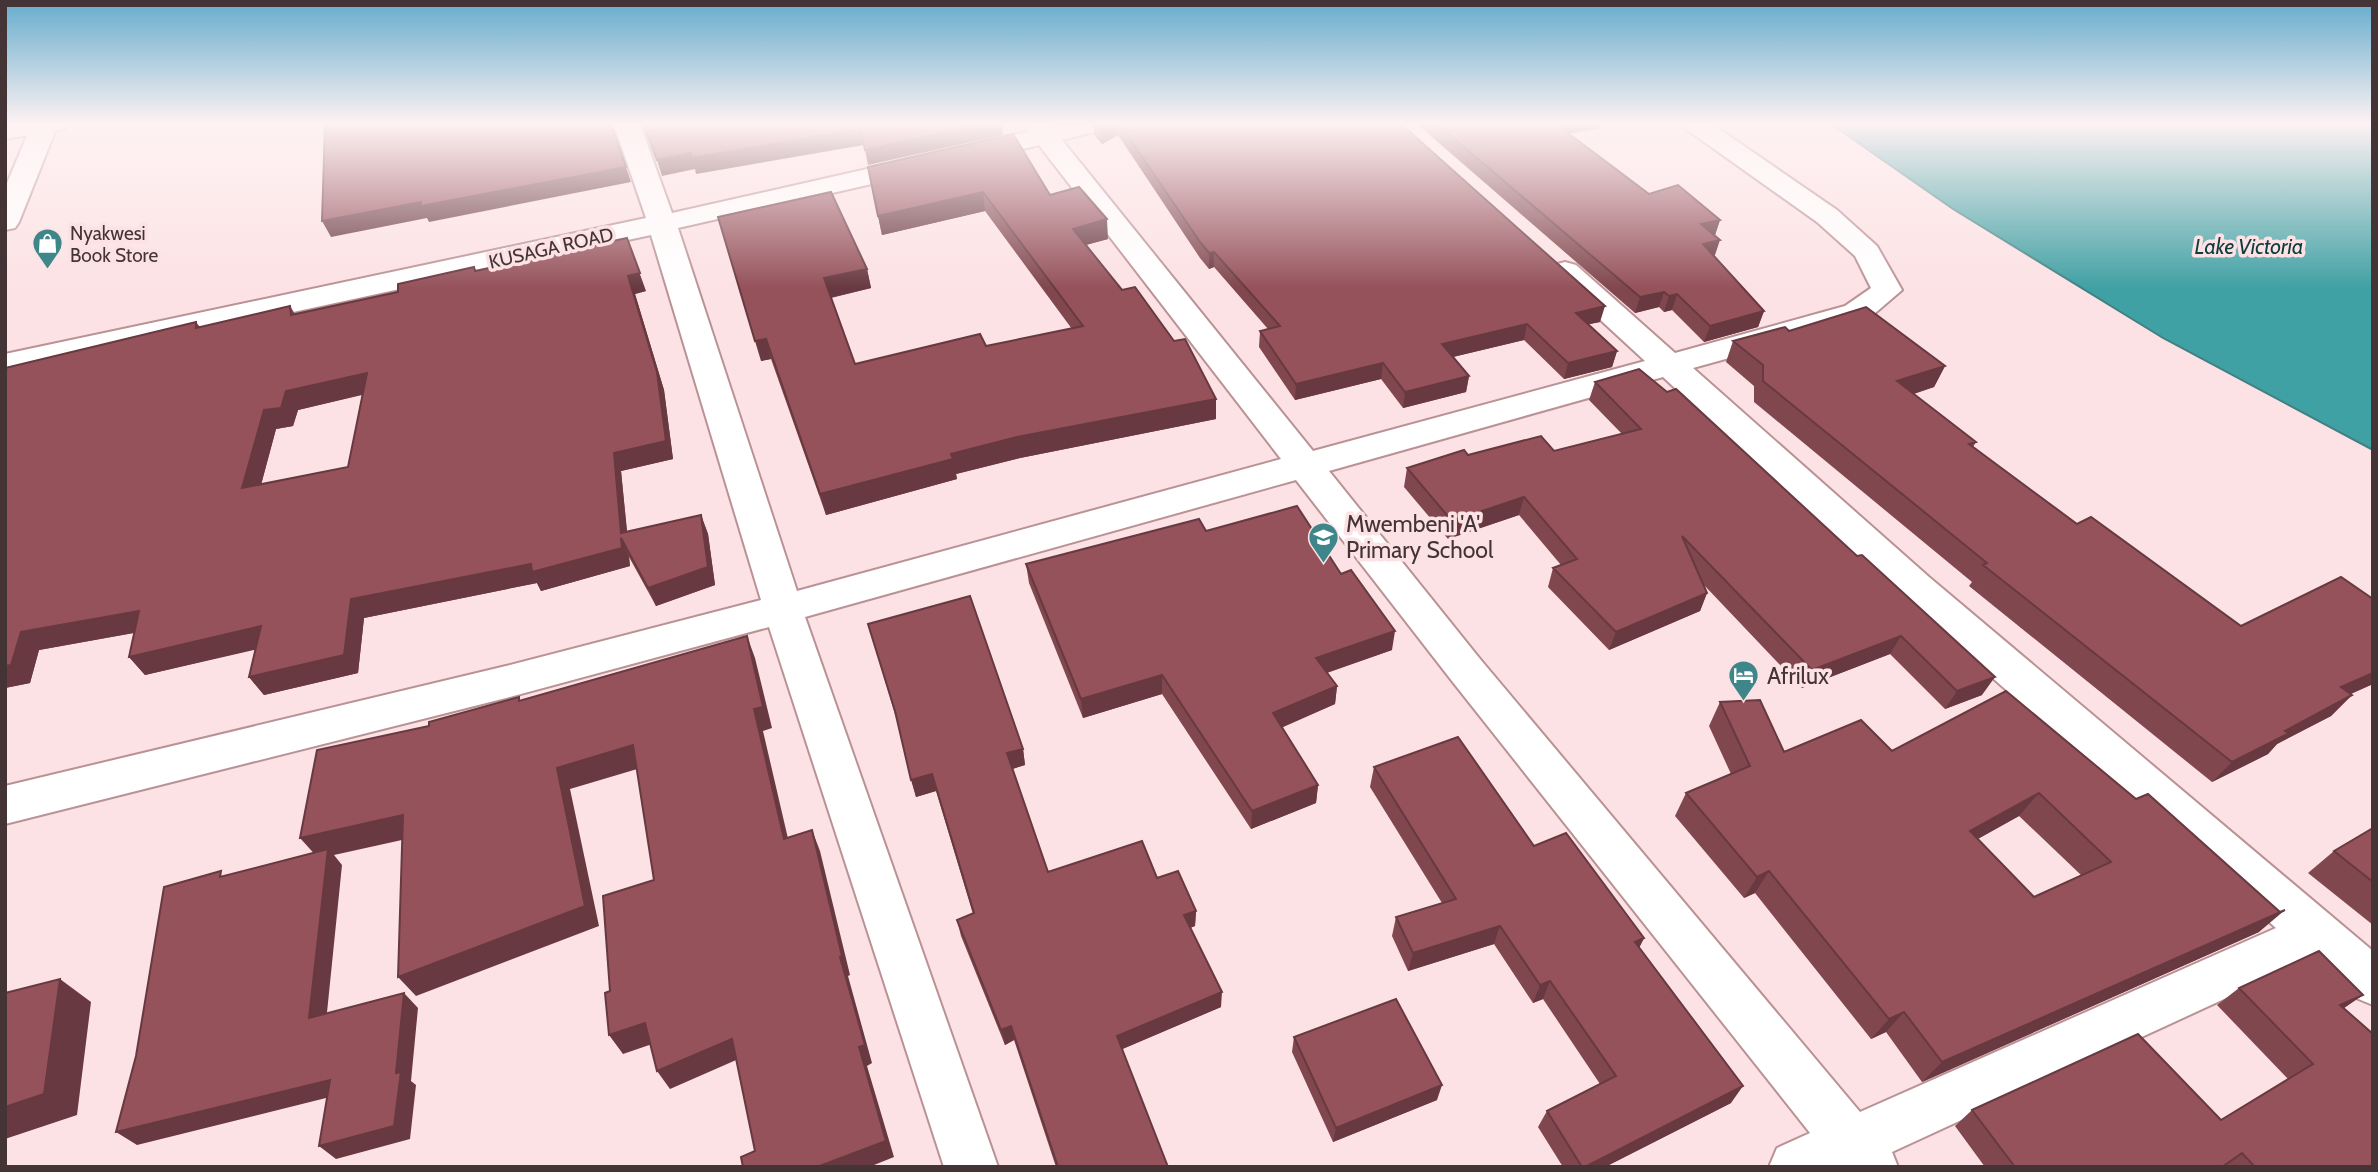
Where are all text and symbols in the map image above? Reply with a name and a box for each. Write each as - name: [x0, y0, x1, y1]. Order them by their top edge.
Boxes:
- place label: Nyakwesi Book Store: [70, 222, 158, 267]
- street label: KUSAGA ROAD: [486, 222, 616, 274]
- shop icon: Nyakwesi Book Store: [30, 227, 64, 271]
- water label: Lake Victoria: [2195, 234, 2303, 259]
- place label: Mwembeni 'A' Primary School: [1346, 510, 1494, 564]
- school or university icon: Mwembeni 'A' Primary School: [1306, 520, 1340, 564]
- hotel icon: Afrilux: [1727, 659, 1761, 703]
- place label: Afrilux: [1767, 662, 1829, 690]

